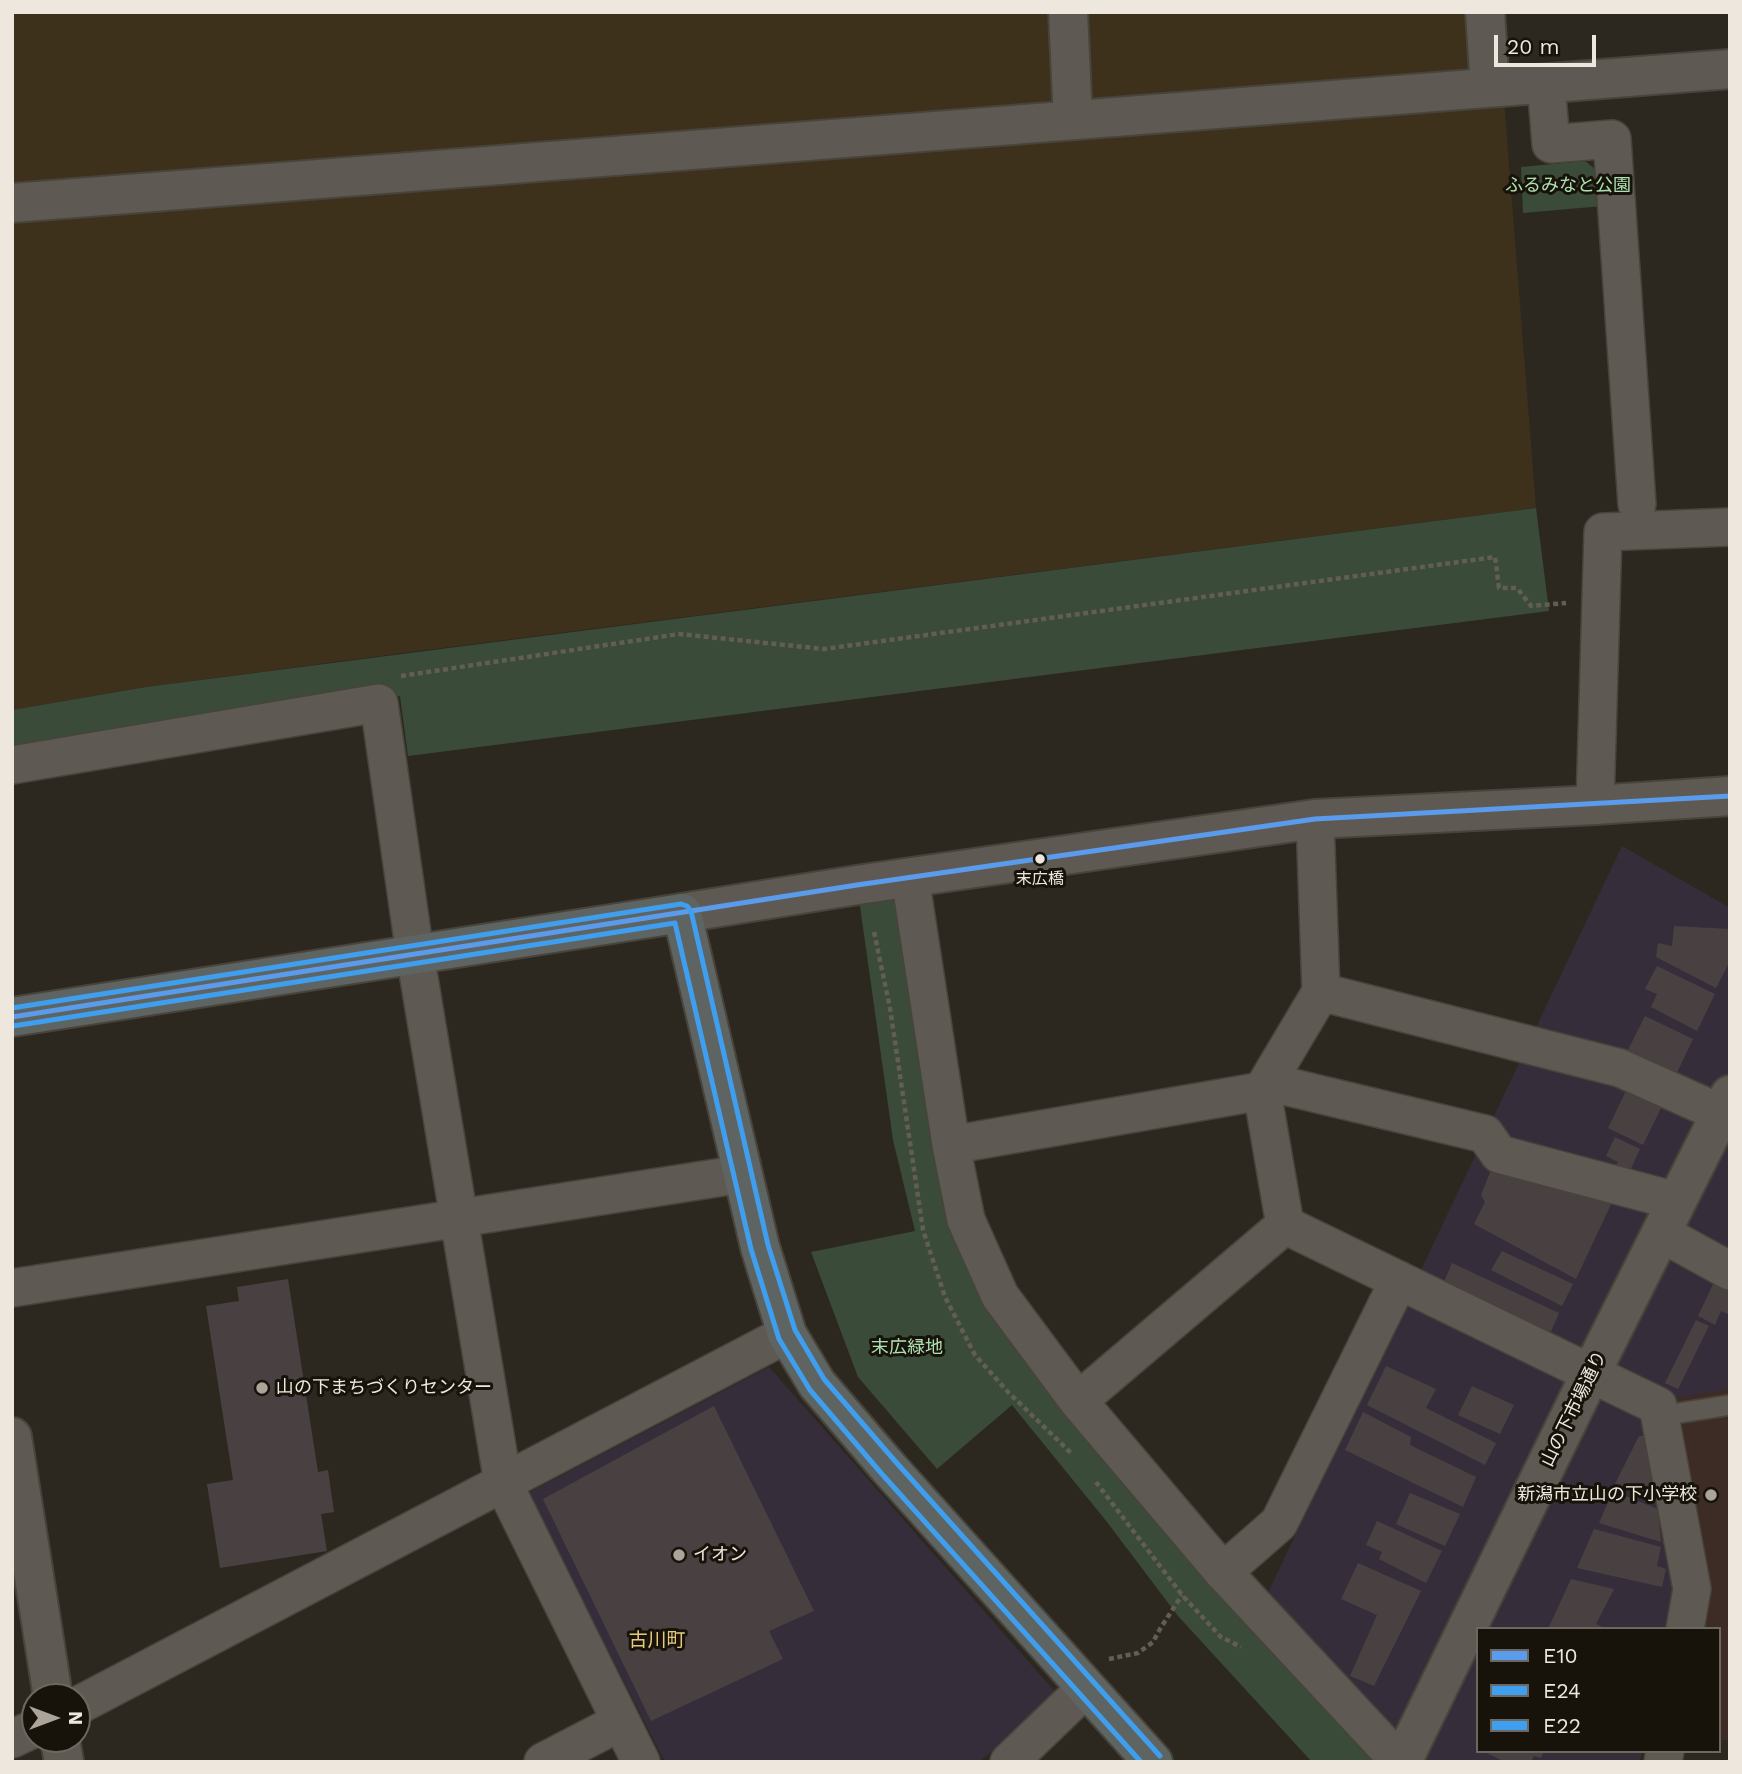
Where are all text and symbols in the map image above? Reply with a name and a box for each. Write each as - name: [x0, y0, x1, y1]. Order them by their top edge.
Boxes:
- scale bar: [1497, 21, 1598, 65]
- text: 20 m: [1507, 34, 1559, 59]
- park label: ふるみなと公園: [1505, 175, 1631, 197]
- marker: 末広橋: [1033, 852, 1047, 866]
- place label: 末広橋: [1016, 869, 1064, 889]
- park label: 末広緑地: [871, 1337, 943, 1359]
- street label: 山の下市場通り: [1537, 1348, 1611, 1470]
- place label: 山の下まちづくりセンター: [276, 1377, 492, 1399]
- marker: 山の下まちづくりセンター: [254, 1380, 270, 1396]
- place label: 新潟市立山の下小学校: [1517, 1484, 1697, 1506]
- marker: 新潟市立山の下小学校: [1703, 1487, 1719, 1503]
- place label: イオン: [693, 1544, 747, 1566]
- marker: イオン: [671, 1547, 687, 1563]
- legend: [1476, 1627, 1721, 1753]
- district label: 古川町: [629, 1629, 685, 1651]
- text: E10: [1543, 1643, 1578, 1668]
- text: E24: [1543, 1678, 1581, 1703]
- north arrow: [21, 1683, 91, 1753]
- text: N: [64, 1711, 87, 1725]
- text: E22: [1543, 1713, 1581, 1738]

